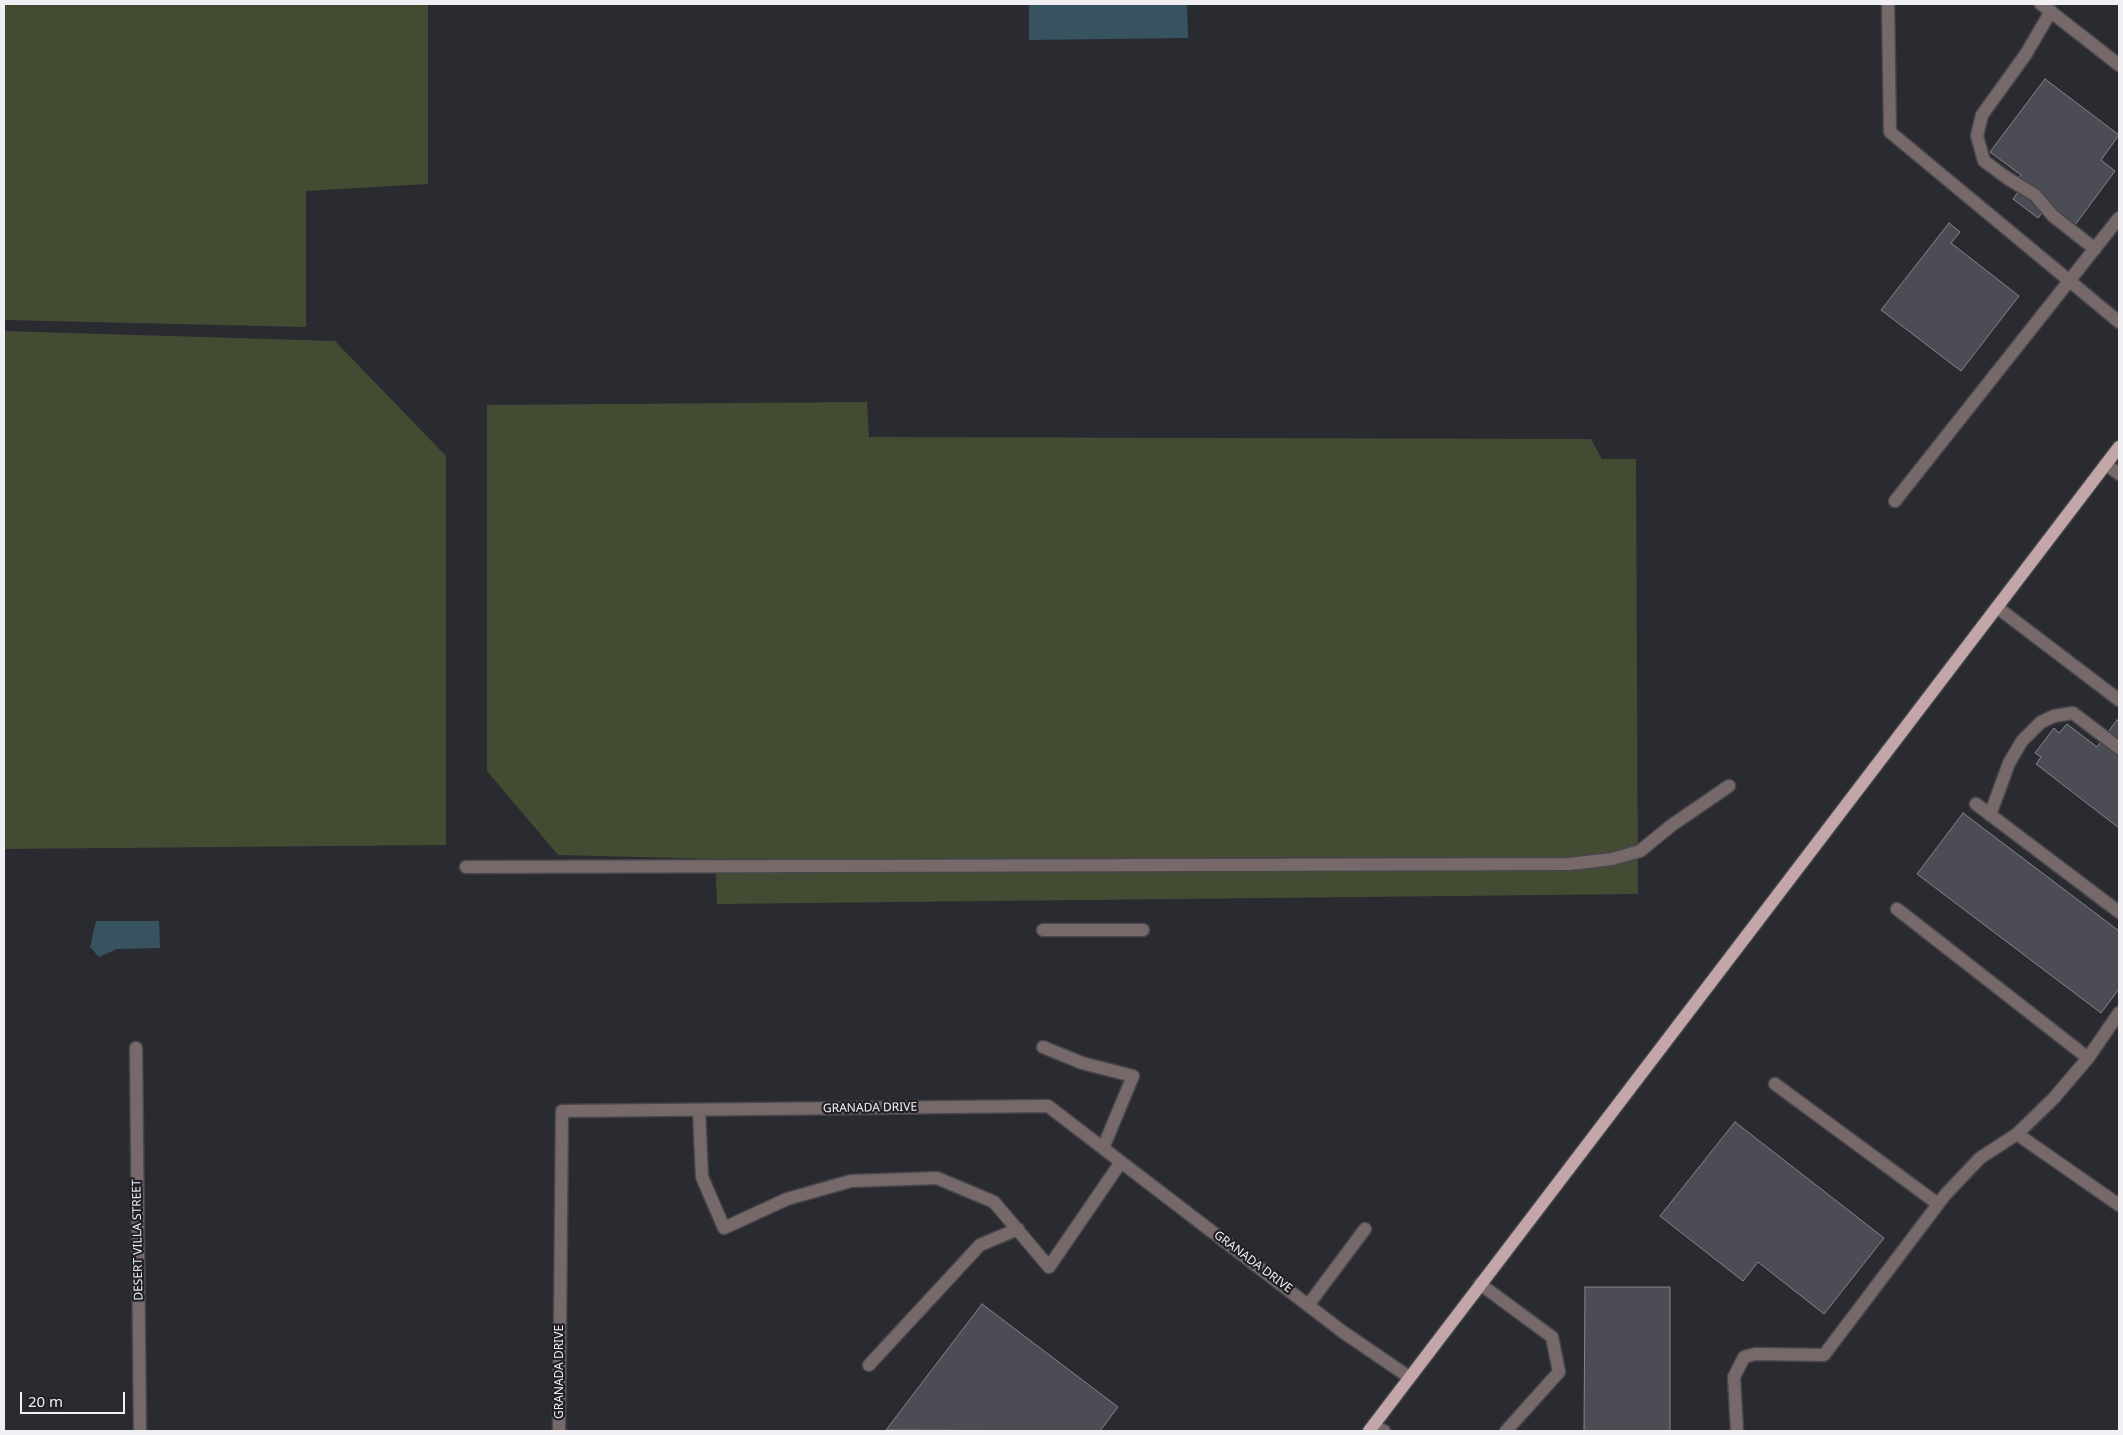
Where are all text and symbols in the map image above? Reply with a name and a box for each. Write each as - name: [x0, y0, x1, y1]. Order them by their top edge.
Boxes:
- street label: GRANADA DRIVE: [823, 1100, 917, 1116]
- street label: DESERT VILLA STREET: [130, 1179, 146, 1301]
- street label: GRANADA DRIVE: [1211, 1228, 1295, 1296]
- street label: GRANADA DRIVE: [553, 1325, 567, 1419]
- scale bar: [22, 1382, 128, 1414]
- text: 20 m: [28, 1391, 63, 1411]

